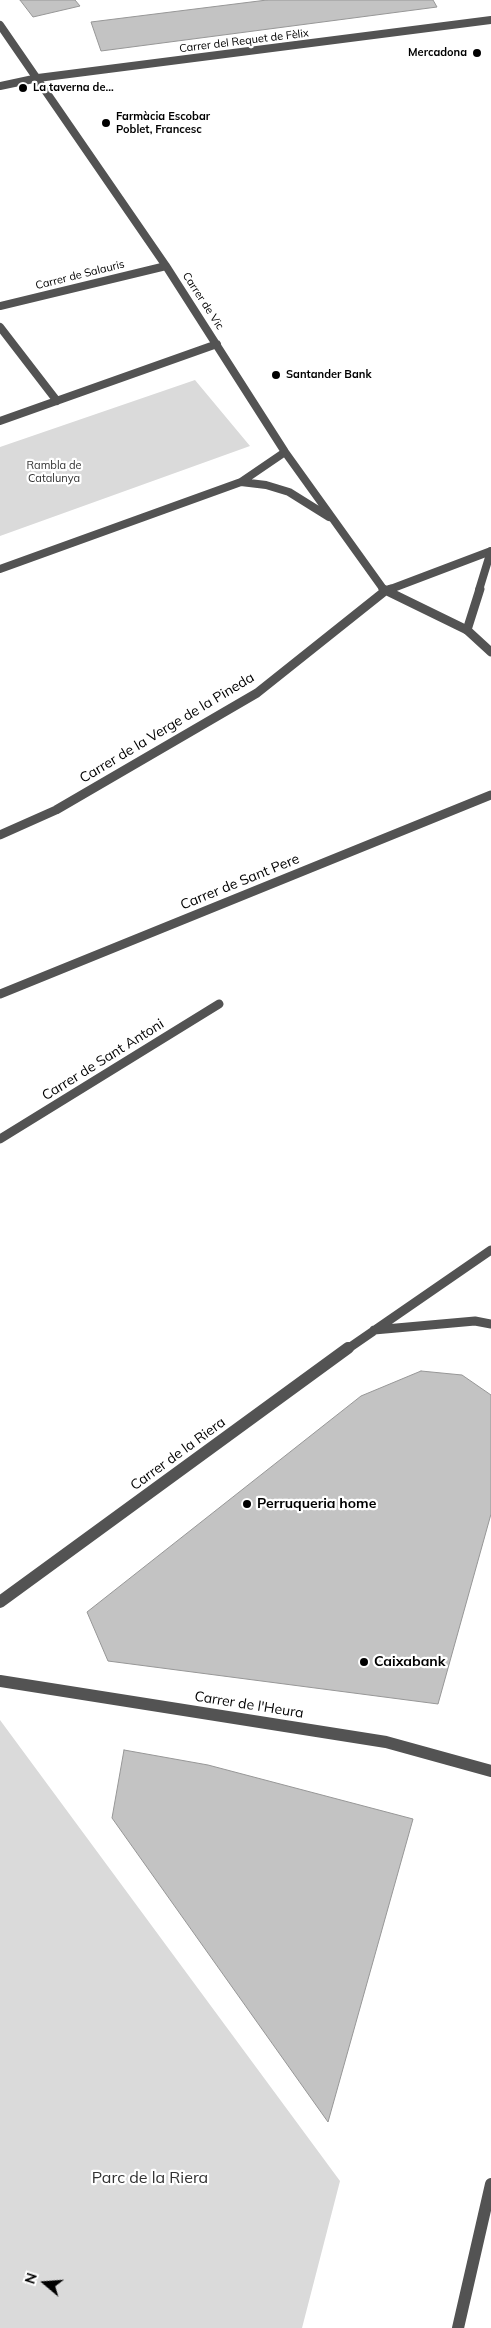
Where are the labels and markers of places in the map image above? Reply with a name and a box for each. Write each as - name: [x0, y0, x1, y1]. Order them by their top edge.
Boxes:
- place label: Mercadona: [408, 46, 467, 60]
- marker: Mercadona: [471, 47, 483, 59]
- place label: La taverna de...: [33, 81, 114, 95]
- marker: La taverna de...: [17, 82, 29, 94]
- place label: Farmàcia Escobar Poblet, Francesc: [116, 110, 210, 136]
- marker: Farmàcia Escobar Poblet, Francesc: [100, 117, 112, 129]
- place label: Santander Bank: [286, 368, 371, 382]
- marker: Santander Bank: [270, 369, 282, 381]
- place label: Perruqueria home: [257, 1496, 376, 1512]
- marker: Perruqueria home: [241, 1498, 253, 1510]
- place label: Caixabank: [374, 1654, 446, 1670]
- marker: Caixabank: [358, 1656, 370, 1668]

